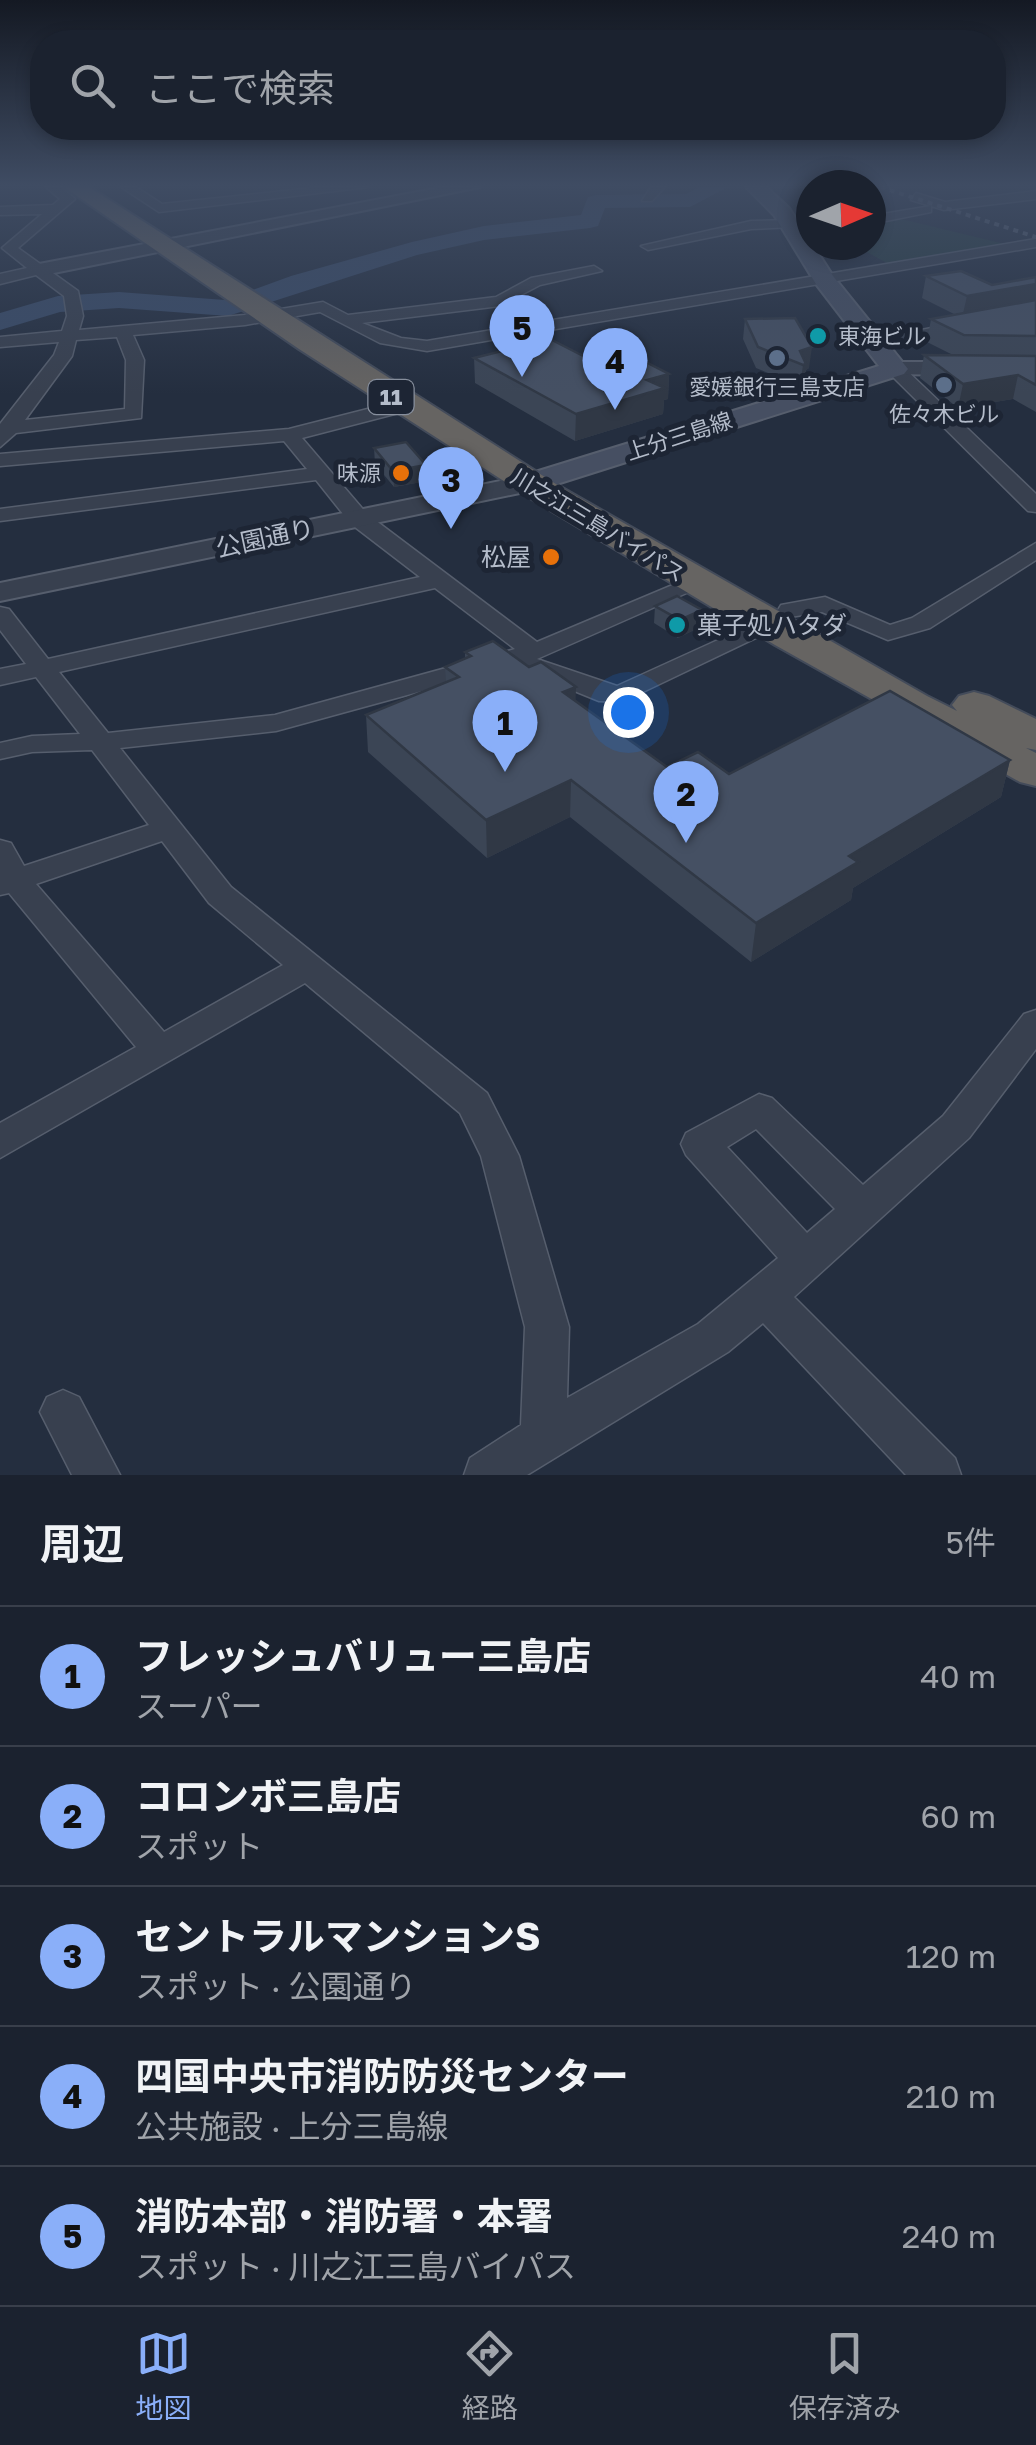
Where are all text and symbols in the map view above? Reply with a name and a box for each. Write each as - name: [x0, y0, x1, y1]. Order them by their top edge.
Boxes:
- search box: [30, 30, 1006, 140]
- icon: search: [65, 58, 120, 113]
- text: ここで検索: [145, 65, 335, 110]
- north arrow: [796, 170, 886, 260]
- pin: 5: [490, 294, 554, 377]
- place label: 東海ビル: [838, 322, 926, 349]
- marker: 東海ビル: [807, 325, 829, 347]
- pin: 4: [582, 328, 648, 410]
- marker: 愛媛銀行三島支店: [766, 347, 788, 369]
- place label: 愛媛銀行三島支店: [689, 373, 865, 400]
- marker: 佐々木ビル: [933, 374, 955, 396]
- road number: 11: [368, 380, 414, 414]
- place label: 佐々木ビル: [889, 400, 999, 427]
- street label: 上分三島線: [622, 406, 735, 465]
- pin: 3: [418, 446, 484, 529]
- place label: 味源: [337, 459, 381, 486]
- marker: 味源: [390, 462, 412, 484]
- street label: 川之江三島バイパス: [507, 462, 690, 587]
- street label: 公園通り: [213, 512, 317, 563]
- place label: 松屋: [481, 541, 531, 572]
- marker: 松屋: [540, 546, 562, 568]
- place label: 菓子処ハタダ: [697, 609, 847, 640]
- marker: 菓子処ハタダ: [666, 614, 688, 636]
- your location: [603, 687, 654, 738]
- pin: 1: [472, 690, 538, 772]
- pin: 2: [654, 760, 718, 843]
- text: 周辺: [40, 1518, 124, 1568]
- text: 5件: [945, 1523, 996, 1561]
- text: フレッシュバリュー三島店: [135, 1633, 591, 1678]
- text: 1: [64, 1657, 81, 1695]
- text: 40 m: [920, 1657, 996, 1695]
- text: スーパー: [135, 1687, 263, 1725]
- text: コロンボ三島店: [135, 1773, 401, 1818]
- text: 2: [63, 1797, 82, 1835]
- text: 60 m: [920, 1797, 996, 1835]
- text: スポット: [135, 1827, 263, 1865]
- text: セントラルマンションS: [135, 1913, 540, 1958]
- text: 3: [63, 1937, 82, 1975]
- text: 120 m: [906, 1937, 996, 1975]
- text: スポット · 公園通り: [135, 1967, 417, 2005]
- text: 四国中央市消防防災センター: [135, 2053, 629, 2098]
- text: 4: [62, 2077, 83, 2115]
- text: 210 m: [906, 2077, 996, 2115]
- text: 公共施設 · 上分三島線: [135, 2107, 449, 2145]
- text: 消防本部・消防署・本署: [135, 2193, 553, 2238]
- text: 5: [63, 2217, 82, 2255]
- text: 240 m: [902, 2217, 996, 2255]
- text: スポット · 川之江三島バイパス: [135, 2247, 576, 2285]
- tab: 地図: [135, 2326, 191, 2426]
- tab: 経路: [462, 2326, 518, 2426]
- tab: 保存済み: [789, 2326, 901, 2426]

